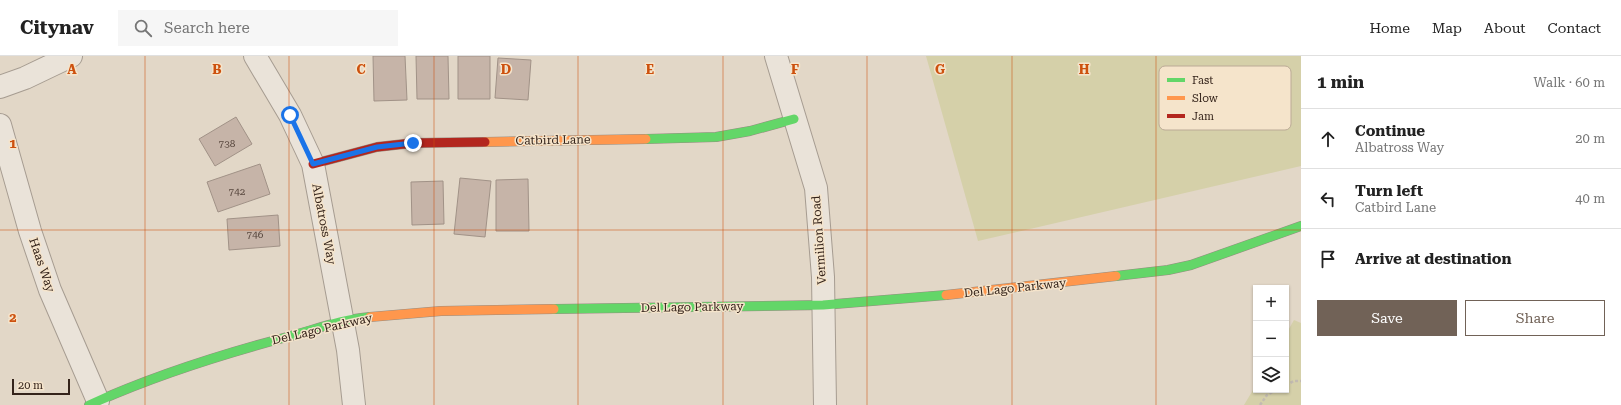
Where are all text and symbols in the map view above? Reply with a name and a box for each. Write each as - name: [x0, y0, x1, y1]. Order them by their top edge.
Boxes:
- search box: [118, 10, 398, 46]
- text: Citynav: [20, 16, 94, 39]
- icon: search: [132, 17, 154, 39]
- text: Search here: [164, 19, 250, 37]
- text: Home: [1369, 20, 1410, 36]
- text: Map: [1432, 20, 1462, 36]
- text: About: [1484, 20, 1526, 36]
- text: Contact: [1548, 20, 1601, 36]
- text: A: [67, 62, 77, 77]
- text: B: [212, 62, 222, 77]
- text: C: [356, 62, 366, 77]
- text: D: [501, 62, 511, 77]
- text: E: [646, 62, 654, 77]
- text: F: [791, 62, 799, 77]
- text: G: [935, 62, 945, 77]
- text: H: [1079, 62, 1090, 77]
- legend: [1159, 66, 1291, 130]
- text: 1 min: [1317, 72, 1364, 92]
- text: Fast: [1192, 74, 1213, 87]
- text: Walk · 60 m: [1533, 75, 1605, 90]
- text: Slow: [1192, 92, 1219, 105]
- route start: [281, 106, 299, 124]
- text: Jam: [1192, 110, 1214, 123]
- text: Continue: [1355, 122, 1425, 140]
- icon: ahead: [1317, 128, 1339, 150]
- text: 20 m: [1575, 131, 1605, 146]
- street label: Catbird Lane: [515, 132, 591, 148]
- route end: [404, 134, 422, 152]
- text: 1: [9, 136, 17, 151]
- house number: 738: [219, 138, 236, 149]
- text: Albatross Way: [1355, 140, 1444, 155]
- street label: Albatross Way: [309, 182, 339, 267]
- text: Turn left: [1355, 182, 1423, 200]
- house number: 742: [229, 186, 246, 197]
- icon: left: [1317, 188, 1339, 210]
- text: 40 m: [1575, 191, 1605, 206]
- street label: Vermilion Road: [809, 195, 829, 285]
- text: Catbird Lane: [1355, 200, 1436, 215]
- house number: 746: [247, 229, 264, 240]
- street label: Haas Way: [26, 236, 58, 295]
- icon: arrive: [1317, 248, 1339, 270]
- text: Arrive at destination: [1355, 250, 1511, 268]
- street label: Del Lago Parkway: [963, 276, 1068, 300]
- map controls: [1253, 285, 1289, 393]
- button: +: [1253, 285, 1289, 321]
- street label: Del Lago Parkway: [640, 299, 744, 315]
- button: Save: [1317, 300, 1457, 336]
- button: Share: [1465, 300, 1605, 336]
- text: 2: [9, 310, 17, 325]
- street label: Del Lago Parkway: [270, 310, 375, 347]
- button: −: [1253, 321, 1289, 357]
- button: layers: [1253, 357, 1289, 393]
- scale bar: [12, 377, 70, 396]
- text: 20 m: [18, 379, 43, 392]

